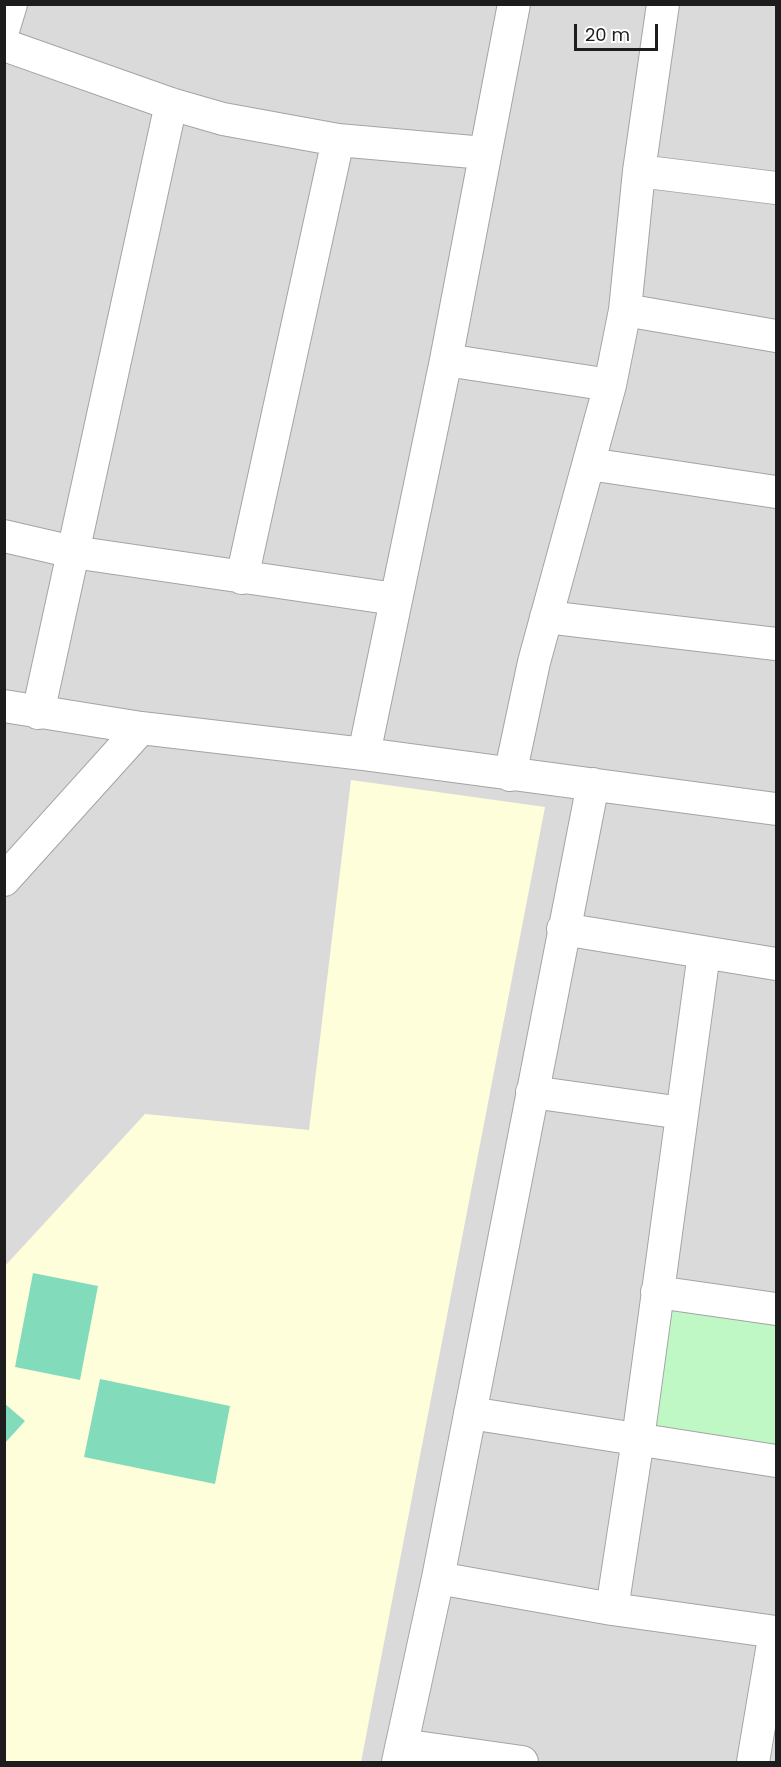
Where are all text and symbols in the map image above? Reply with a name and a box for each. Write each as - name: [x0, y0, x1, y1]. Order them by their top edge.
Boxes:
- scale bar: [577, 12, 661, 50]
- text: 20 m: [585, 22, 630, 47]

